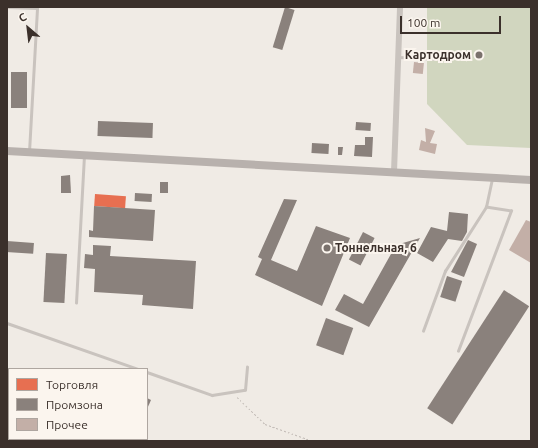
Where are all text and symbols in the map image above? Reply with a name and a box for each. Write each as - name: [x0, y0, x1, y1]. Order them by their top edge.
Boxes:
- north arrow: [8, 8, 48, 48]
- scale bar: [402, 8, 503, 34]
- text: С: [16, 10, 28, 24]
- text: 100 m: [407, 16, 440, 29]
- place label: Картодром: [405, 48, 471, 62]
- marker: Картодром: [474, 50, 484, 60]
- place label: Тоннельная, 6: [335, 241, 417, 255]
- marker: Тоннельная, 6: [322, 243, 332, 253]
- legend: [8, 368, 148, 440]
- text: Торговля: [46, 378, 98, 391]
- text: Промзона: [46, 398, 103, 411]
- text: Прочее: [46, 418, 88, 431]

